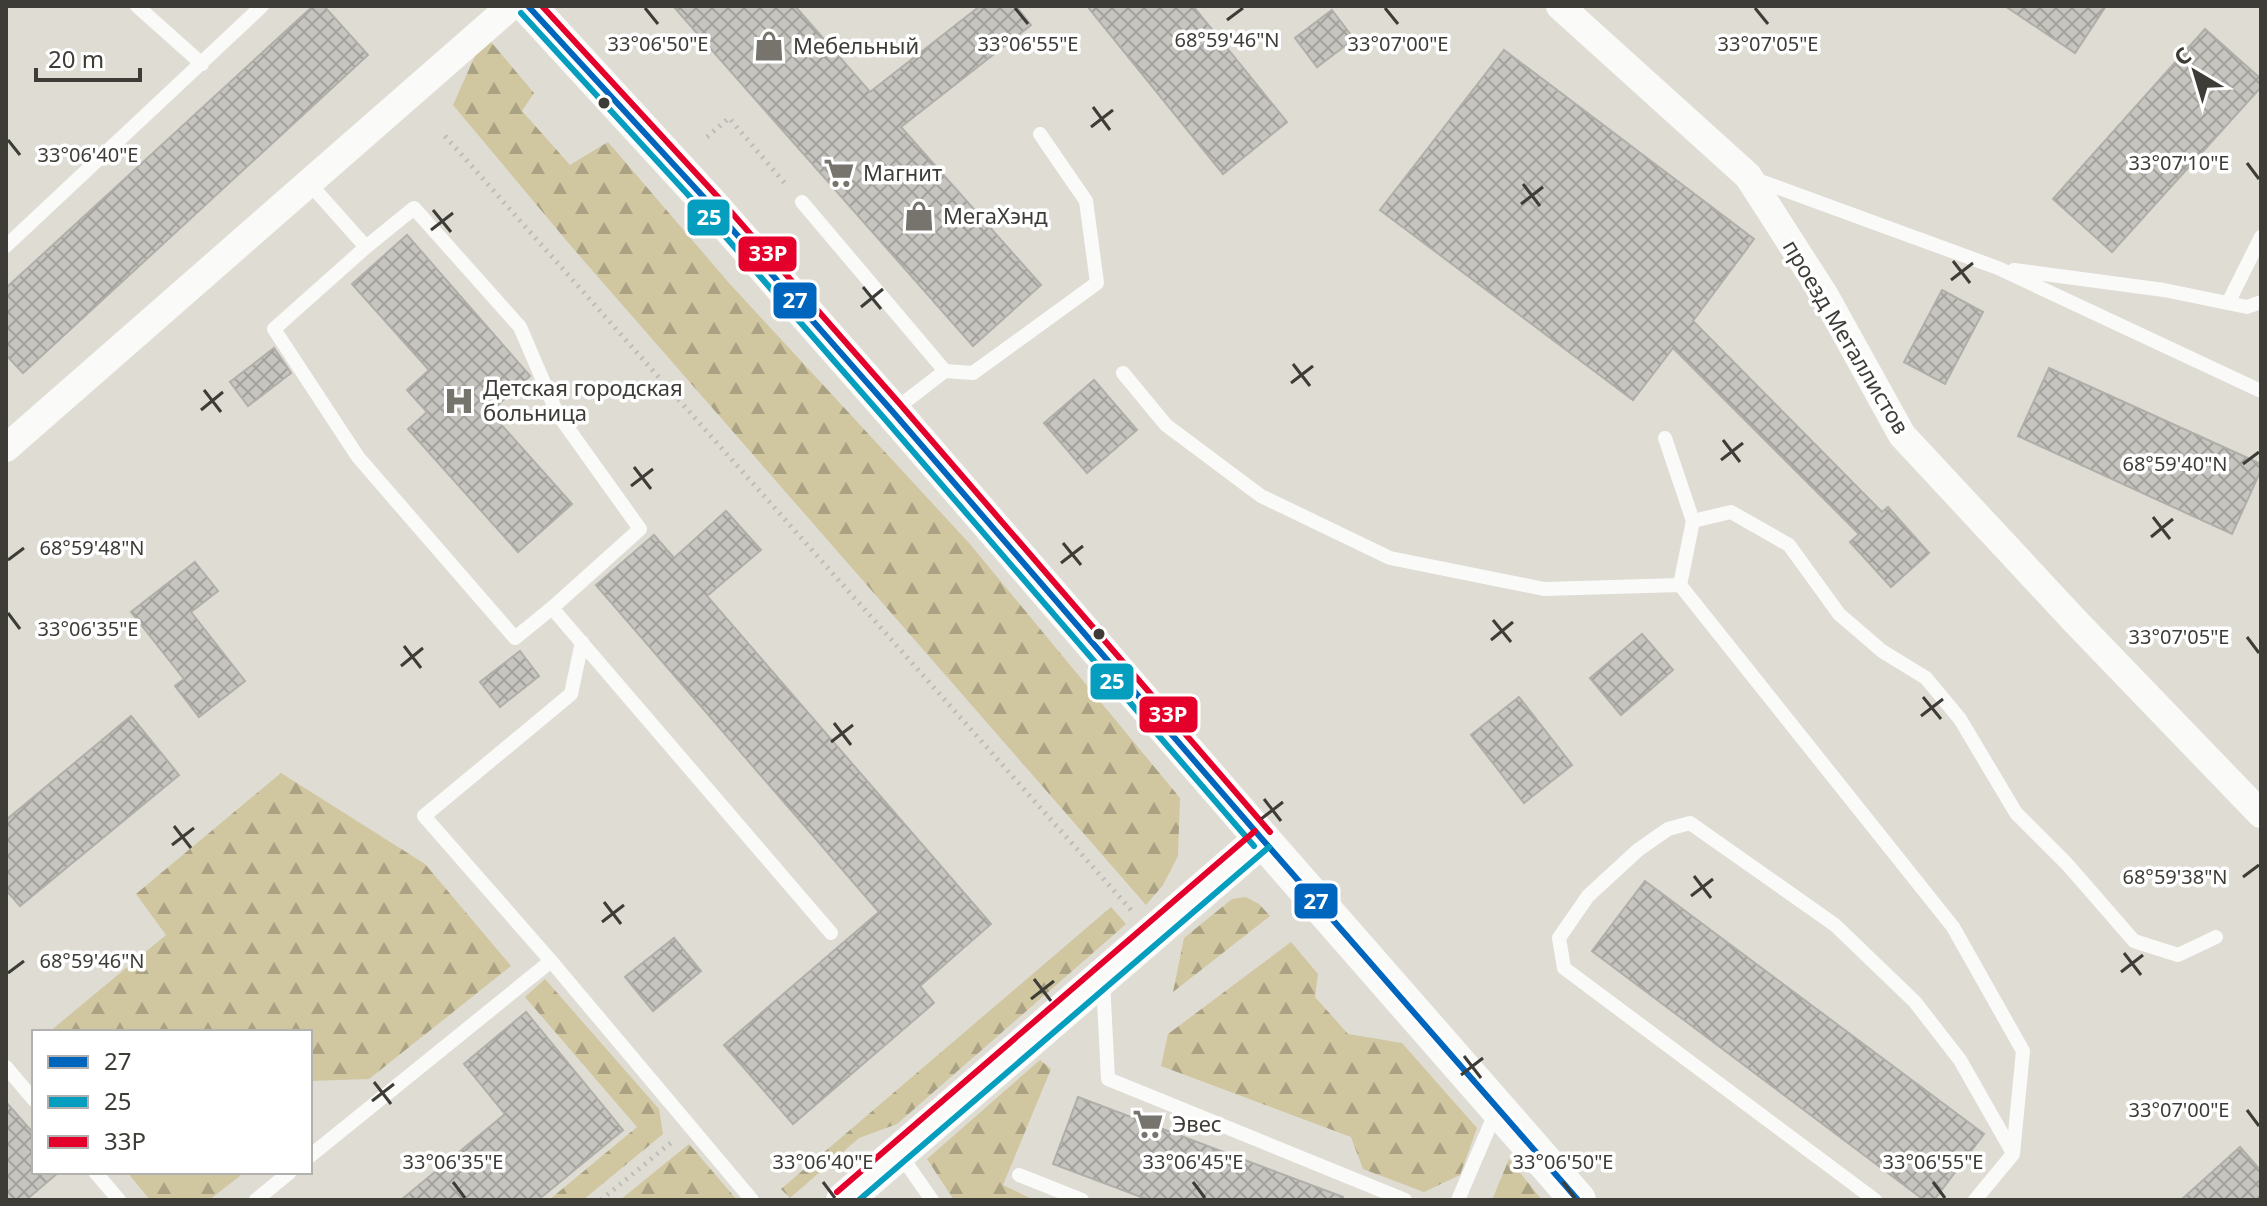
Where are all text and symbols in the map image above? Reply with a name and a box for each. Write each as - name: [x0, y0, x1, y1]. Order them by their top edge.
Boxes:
- text: 68°59'46"N: [1174, 26, 1280, 53]
- shop icon: Мебельный: [752, 29, 786, 63]
- text: 33°06'50"E: [608, 30, 708, 57]
- place label: Мебельный: [793, 30, 919, 60]
- text: 33°06'55"E: [978, 30, 1078, 57]
- text: 33°07'00"E: [1348, 30, 1448, 57]
- text: 33°07'05"E: [1718, 30, 1818, 57]
- scale bar: [36, 32, 140, 82]
- north arrow: [2155, 32, 2235, 112]
- text: С: [2167, 39, 2197, 72]
- text: 20 m: [48, 42, 104, 75]
- unlabelled marker: [596, 95, 612, 111]
- text: 33°06'40"E: [38, 141, 138, 168]
- text: 33°07'10"E: [2129, 149, 2229, 176]
- supermarket icon: Магнит: [822, 156, 856, 190]
- place label: Магнит: [863, 157, 942, 187]
- line badge: 25: [686, 198, 731, 237]
- shop icon: МегаХэнд: [902, 199, 936, 233]
- place label: МегаХэнд: [943, 200, 1048, 230]
- text: 25: [696, 201, 722, 231]
- street label: проезд Металлистов: [1777, 234, 1917, 439]
- line badge: 33Р: [737, 235, 798, 273]
- text: 33Р: [749, 237, 787, 267]
- line badge: 27: [772, 281, 818, 320]
- text: 27: [782, 284, 808, 314]
- place label: Детская городская больница: [483, 372, 683, 427]
- hospital icon: Детская городская больница: [442, 384, 476, 418]
- text: 68°59'40"N: [2122, 450, 2228, 477]
- text: 68°59'48"N: [39, 534, 145, 561]
- text: 33°06'35"E: [38, 615, 138, 642]
- text: 33°07'05"E: [2129, 623, 2229, 650]
- unlabelled marker: [1091, 626, 1107, 642]
- line badge: 25: [1089, 662, 1135, 701]
- text: 25: [1099, 665, 1125, 695]
- line badge: 33Р: [1138, 695, 1199, 734]
- text: 33Р: [1149, 698, 1187, 728]
- text: 68°59'38"N: [2122, 863, 2228, 890]
- line badge: 27: [1293, 882, 1339, 920]
- text: 27: [1303, 885, 1329, 915]
- text: 68°59'46"N: [39, 947, 145, 974]
- legend: [32, 1030, 312, 1174]
- text: 27: [104, 1044, 131, 1077]
- text: 25: [104, 1084, 131, 1117]
- text: 33°07'00"E: [2129, 1096, 2229, 1123]
- supermarket icon: Эвес: [1131, 1107, 1165, 1141]
- place label: Эвес: [1172, 1108, 1222, 1138]
- text: 33Р: [104, 1124, 146, 1157]
- text: 33°06'35"E: [403, 1148, 503, 1175]
- text: 33°06'40"E: [773, 1148, 873, 1175]
- text: 33°06'45"E: [1143, 1148, 1243, 1175]
- text: 33°06'50"E: [1513, 1148, 1613, 1175]
- text: 33°06'55"E: [1883, 1148, 1983, 1175]

